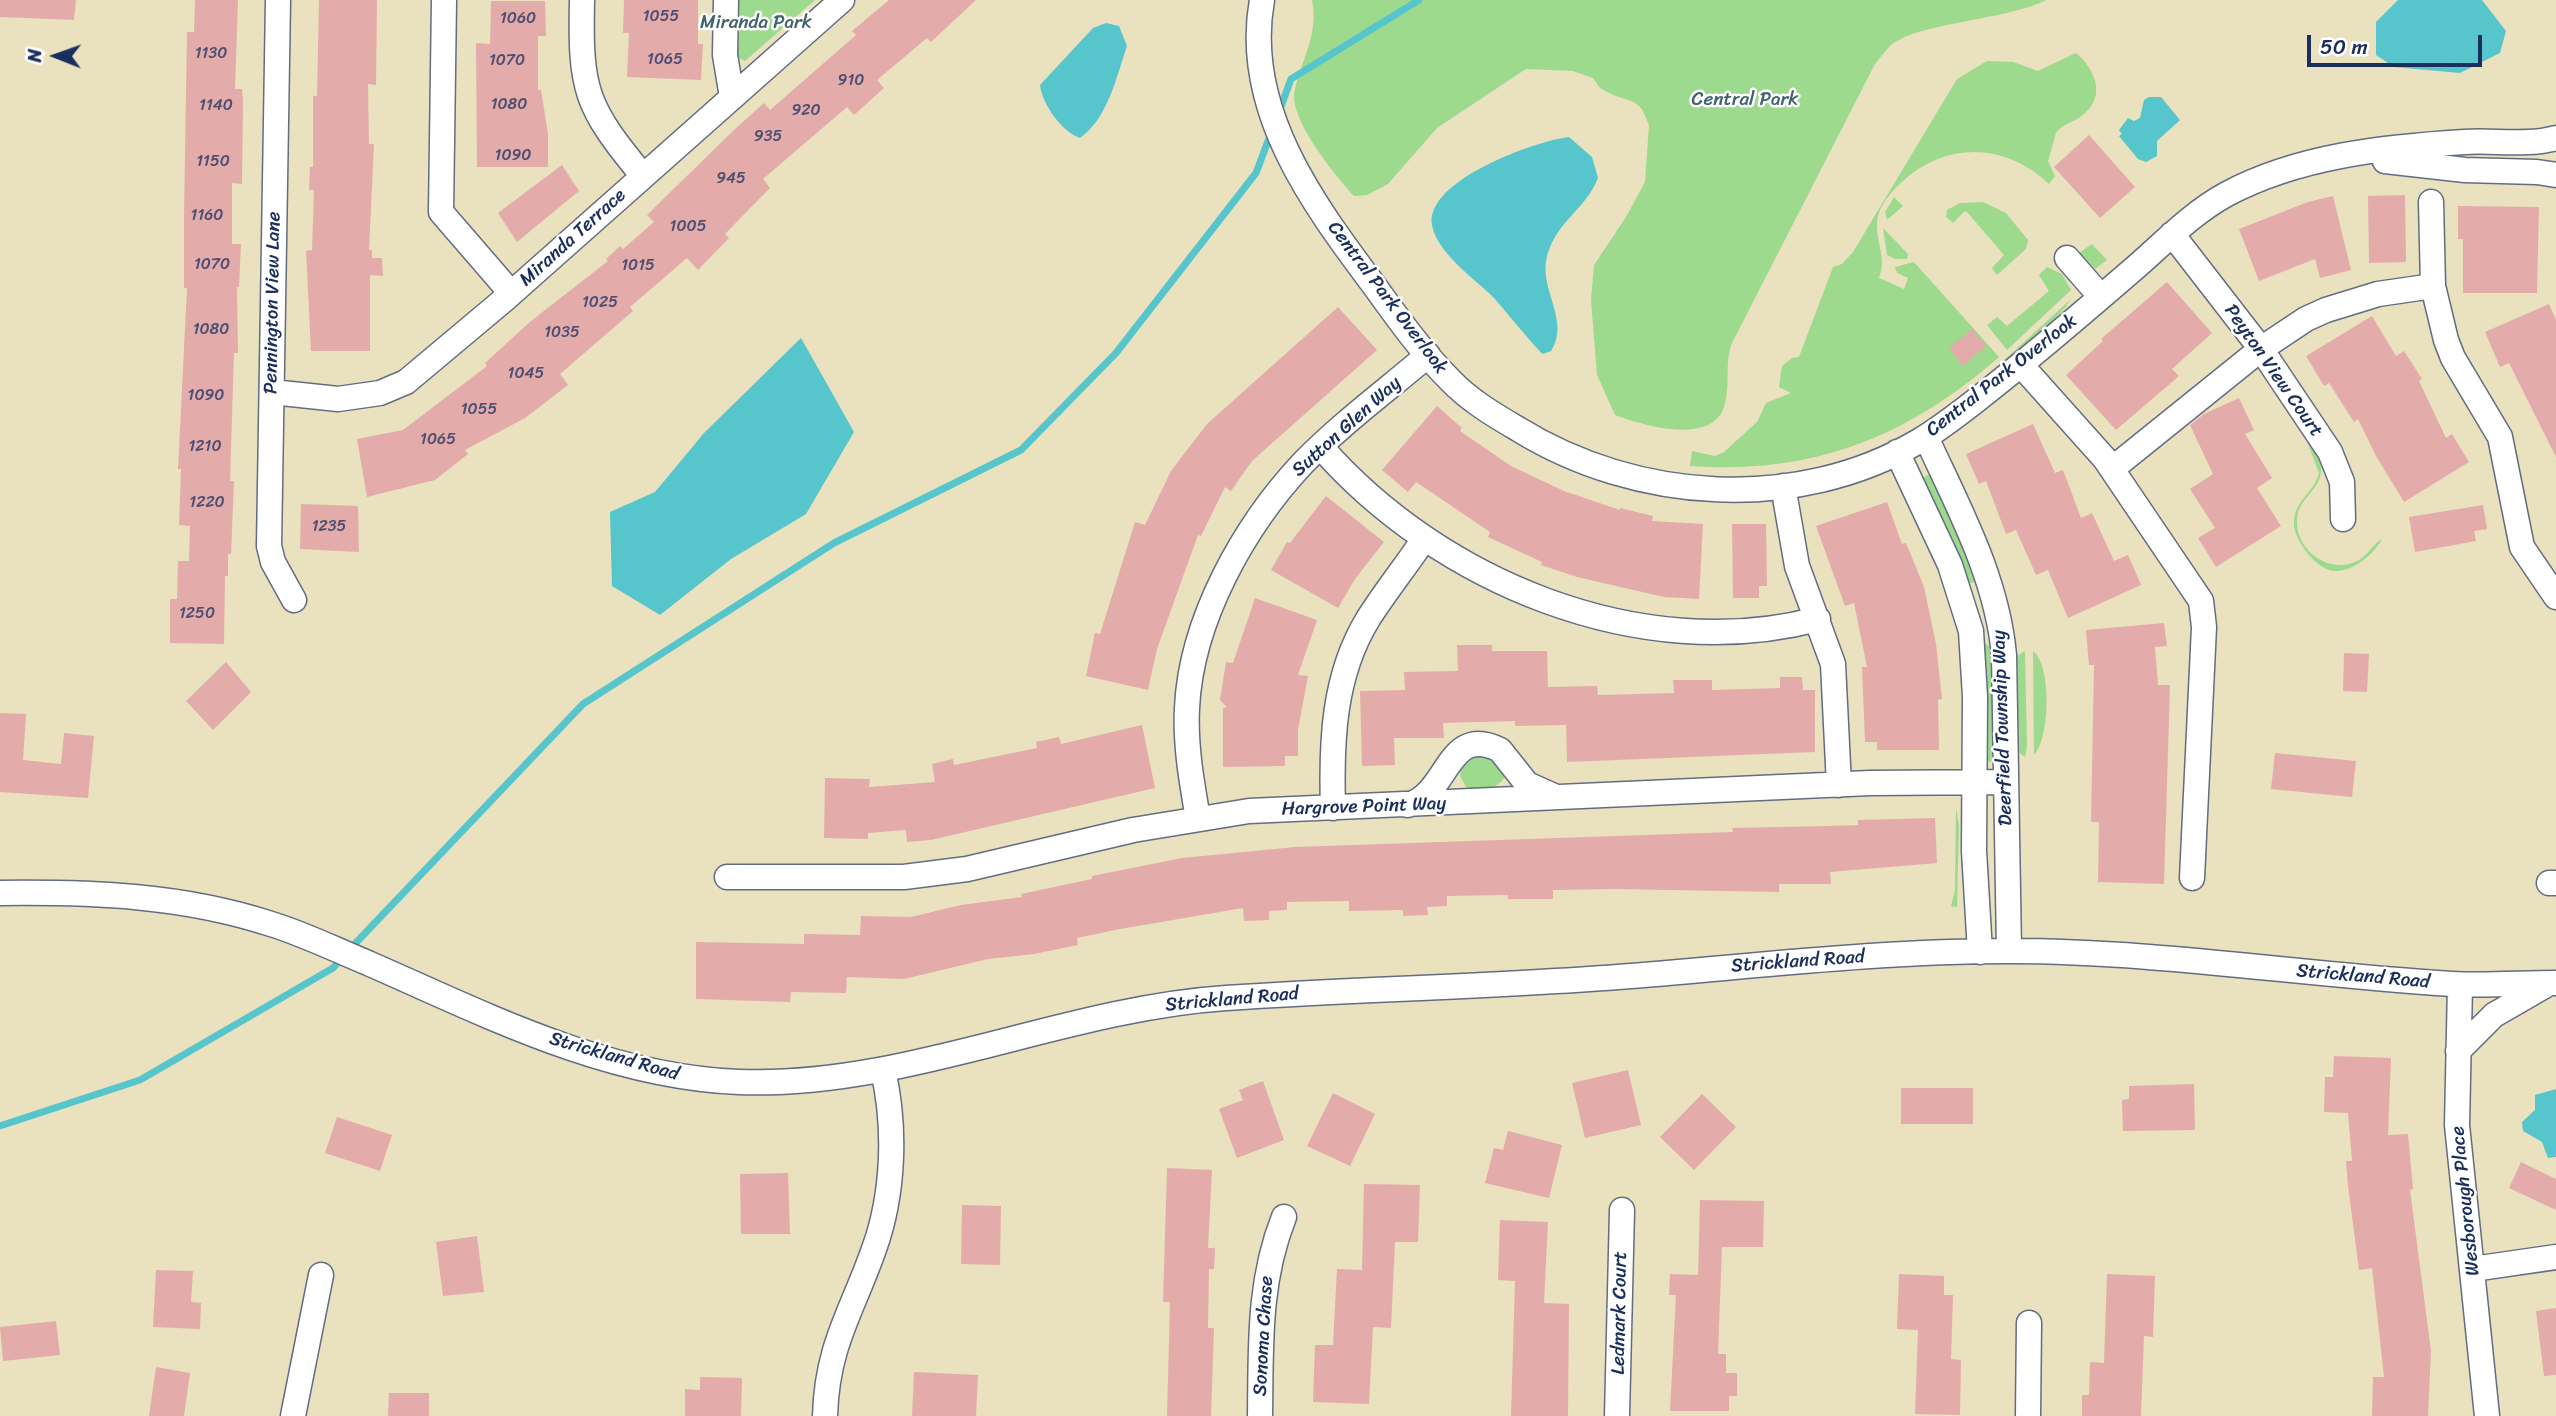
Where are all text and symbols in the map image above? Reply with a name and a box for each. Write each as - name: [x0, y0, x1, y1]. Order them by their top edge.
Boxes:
- house number: 1055: [643, 7, 679, 27]
- house number: 1060: [500, 9, 536, 29]
- park label: Miranda Park: [700, 12, 812, 34]
- north arrow: [21, 21, 91, 91]
- scale bar: [2311, 21, 2486, 65]
- text: 50 m: [2320, 28, 2368, 66]
- house number: 1130: [195, 44, 227, 64]
- text: N: [18, 49, 51, 63]
- house number: 1065: [647, 50, 683, 70]
- house number: 1070: [489, 51, 525, 71]
- house number: 910: [838, 71, 864, 91]
- park label: Central Park: [1692, 89, 1798, 111]
- house number: 1080: [491, 95, 527, 115]
- house number: 1140: [199, 96, 233, 116]
- house number: 920: [791, 101, 821, 121]
- house number: 935: [754, 127, 782, 147]
- house number: 1090: [495, 146, 531, 166]
- house number: 1150: [196, 152, 230, 172]
- house number: 945: [716, 169, 746, 189]
- street label: Miranda Terrace: [515, 184, 631, 292]
- house number: 1160: [191, 206, 223, 226]
- street label: Pennington View Lane: [260, 212, 286, 394]
- house number: 1005: [670, 217, 706, 237]
- street label: Central Park Overlook: [1322, 217, 1452, 379]
- house number: 1070: [194, 255, 230, 275]
- house number: 1015: [621, 256, 655, 276]
- house number: 1025: [582, 293, 618, 313]
- street label: Peyton View Court: [2219, 300, 2327, 442]
- street label: Central Park Overlook: [1922, 310, 2082, 442]
- house number: 1080: [193, 320, 229, 340]
- house number: 1035: [544, 323, 580, 343]
- house number: 1045: [508, 364, 544, 384]
- street label: Sutton Glen Way: [1288, 372, 1406, 482]
- house number: 1090: [188, 386, 224, 406]
- house number: 1055: [461, 400, 497, 420]
- house number: 1065: [420, 430, 456, 450]
- house number: 1210: [188, 437, 222, 457]
- house number: 1220: [189, 493, 225, 513]
- house number: 1235: [312, 517, 346, 537]
- house number: 1250: [179, 604, 215, 624]
- street label: Deerfield Township Way: [1988, 630, 2018, 826]
- street label: Hargrove Point Way: [1281, 793, 1447, 821]
- street label: Strickland Road: [1730, 946, 1866, 978]
- street label: Strickland Road: [2295, 960, 2431, 994]
- street label: Strickland Road: [1164, 983, 1300, 1017]
- street label: Strickland Road: [547, 1028, 681, 1086]
- street label: Wesborough Place: [2447, 1125, 2485, 1277]
- street label: Ledmark Court: [1608, 1251, 1632, 1375]
- street label: Sonoma Chase: [1249, 1275, 1279, 1397]

